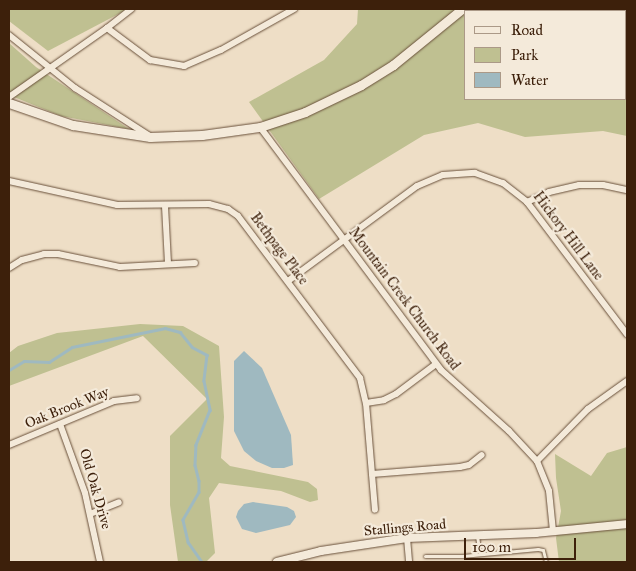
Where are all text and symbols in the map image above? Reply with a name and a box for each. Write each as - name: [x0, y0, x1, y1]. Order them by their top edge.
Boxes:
- legend: [464, 10, 626, 100]
- text: Road: [511, 21, 543, 39]
- text: Park: [511, 46, 538, 64]
- text: Water: [511, 71, 548, 89]
- street label: Hickory Hill Lane: [529, 188, 607, 284]
- street label: Bethpage Place: [247, 210, 311, 288]
- street label: Mountain Creek Church Road: [345, 224, 463, 374]
- street label: Oak Brook Way: [23, 384, 111, 432]
- street label: Old Oak Drive: [75, 447, 115, 531]
- street label: Stallings Road: [363, 516, 447, 540]
- scale bar: [466, 528, 578, 560]
- text: 100 m: [472, 538, 511, 556]

